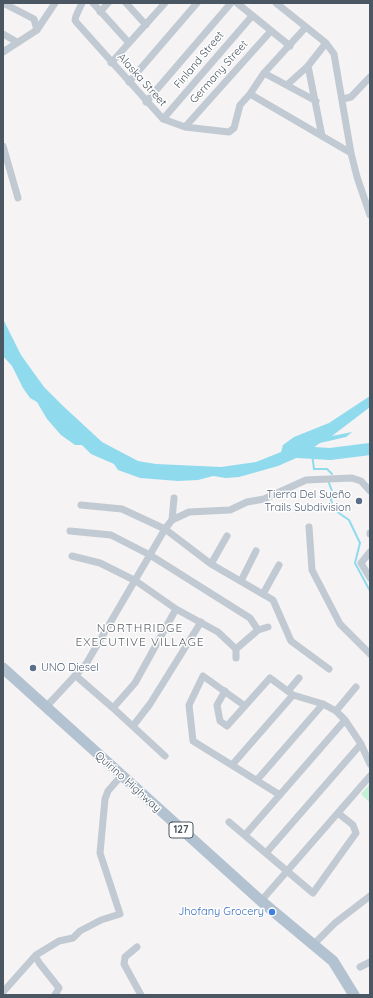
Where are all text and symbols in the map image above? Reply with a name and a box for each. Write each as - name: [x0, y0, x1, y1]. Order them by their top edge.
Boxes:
- street label: Finland Street: [171, 29, 227, 91]
- street label: Germany Street: [187, 38, 251, 106]
- street label: Alaska Street: [115, 51, 169, 109]
- place label: Tierra Del Sueño Trails Subdivision: [264, 488, 351, 514]
- marker: Tierra Del Sueño Trails Subdivision: [354, 496, 364, 506]
- district label: NORTHRIDGE EXECUTIVE VILLAGE: [75, 621, 205, 649]
- place label: UNO Diesel: [41, 661, 99, 675]
- marker: UNO Diesel: [28, 663, 38, 673]
- street label: Quirino Highway: [92, 749, 164, 815]
- road number: 127: [169, 822, 193, 838]
- place label: Jhofany Grocery: [178, 905, 264, 919]
- marker: Jhofany Grocery: [267, 907, 277, 917]

